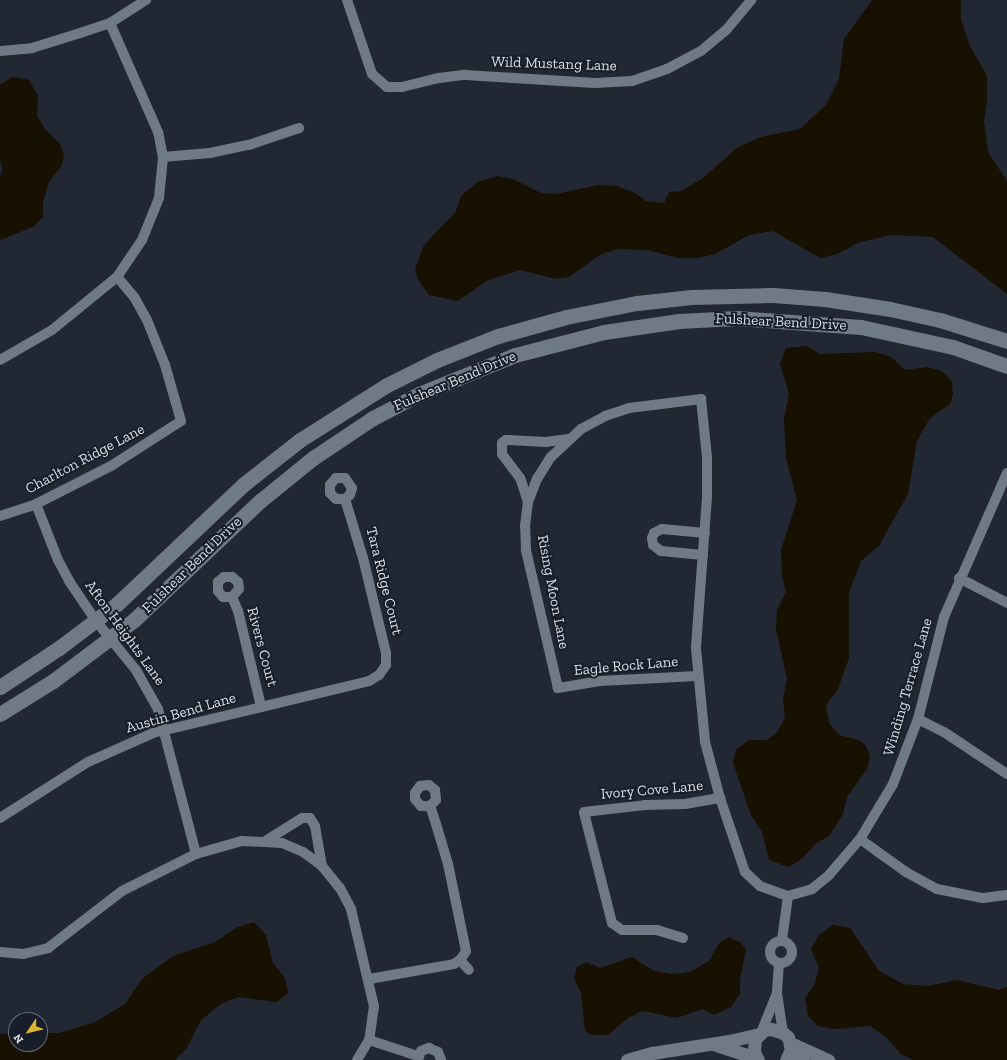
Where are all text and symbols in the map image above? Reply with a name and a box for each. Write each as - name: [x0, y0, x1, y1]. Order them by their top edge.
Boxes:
- street label: Wild Mustang Lane: [491, 53, 617, 75]
- street label: Fulshear Bend Drive: [715, 310, 847, 334]
- street label: Fulshear Bend Drive: [391, 347, 519, 415]
- street label: Charlton Ridge Lane: [22, 420, 148, 498]
- street label: Fulshear Bend Drive: [138, 513, 246, 617]
- street label: Tara Ridge Court: [362, 525, 406, 637]
- street label: Rising Moon Lane: [533, 533, 573, 651]
- street label: Afton Heights Lane: [81, 577, 169, 689]
- street label: Rivers Court: [243, 605, 281, 689]
- street label: Winding Terrace Lane: [880, 616, 936, 758]
- street label: Eagle Rock Lane: [573, 652, 679, 680]
- street label: Austin Bend Lane: [124, 689, 238, 737]
- street label: Ivory Cove Lane: [600, 777, 704, 803]
- north arrow: [8, 1012, 48, 1052]
- text: N: [11, 1031, 26, 1046]

